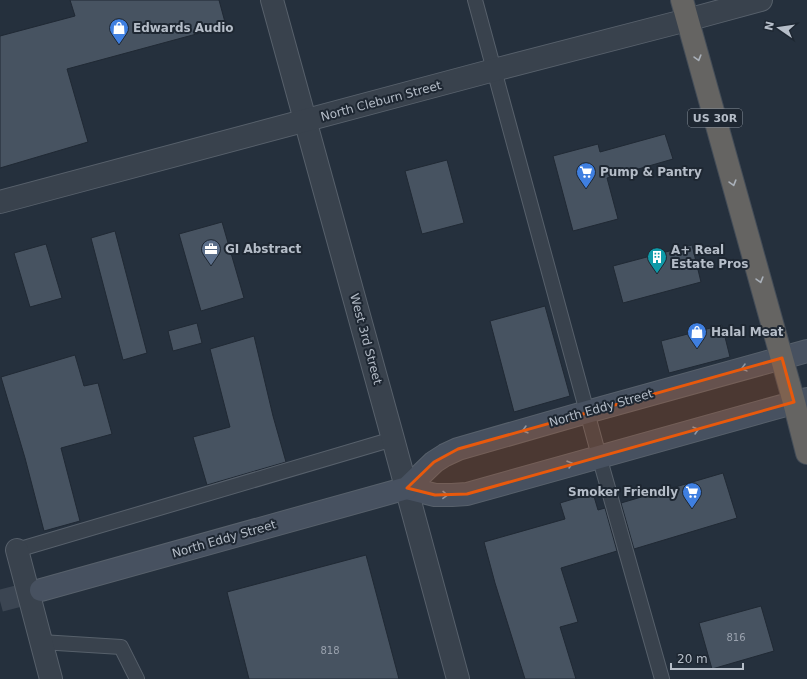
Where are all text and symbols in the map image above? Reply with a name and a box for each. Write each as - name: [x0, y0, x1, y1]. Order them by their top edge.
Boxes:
- north arrow: [759, 8, 799, 48]
- shop icon: Edwards Audio: [108, 17, 130, 45]
- text: N: [762, 20, 777, 32]
- place label: Edwards Audio: [133, 21, 234, 35]
- one-way arrow: [693, 54, 702, 61]
- street label: North Cleburn Street: [319, 78, 443, 124]
- road number: US 30R: [688, 109, 742, 127]
- supermarket icon: Pump & Pantry: [575, 161, 597, 189]
- place label: Pump & Pantry: [600, 165, 702, 179]
- one-way arrow: [728, 180, 737, 187]
- office icon: GI Abstract: [200, 238, 222, 266]
- place label: GI Abstract: [225, 242, 301, 256]
- place label: A+ Real Estate Pros: [671, 243, 748, 271]
- building icon: A+ Real Estate Pros: [646, 246, 668, 274]
- one-way arrow: [755, 276, 764, 283]
- street label: West 3rd Street: [347, 292, 385, 386]
- shop icon: Halal Meat: [686, 321, 708, 349]
- place label: Halal Meat: [711, 325, 784, 339]
- one-way arrow: [741, 363, 748, 372]
- street label: North Eddy Street: [547, 386, 655, 430]
- one-way arrow: [521, 425, 528, 434]
- one-way arrow: [692, 426, 699, 434]
- one-way arrow: [567, 461, 574, 469]
- supermarket icon: Smoker Friendly: [681, 481, 703, 509]
- place label: Smoker Friendly: [568, 485, 678, 499]
- one-way arrow: [442, 491, 448, 499]
- street label: North Eddy Street: [170, 517, 278, 561]
- house number: 816: [726, 632, 746, 643]
- house number: 818: [320, 645, 340, 656]
- scale bar: [671, 645, 743, 671]
- text: 20 m: [677, 652, 708, 666]

